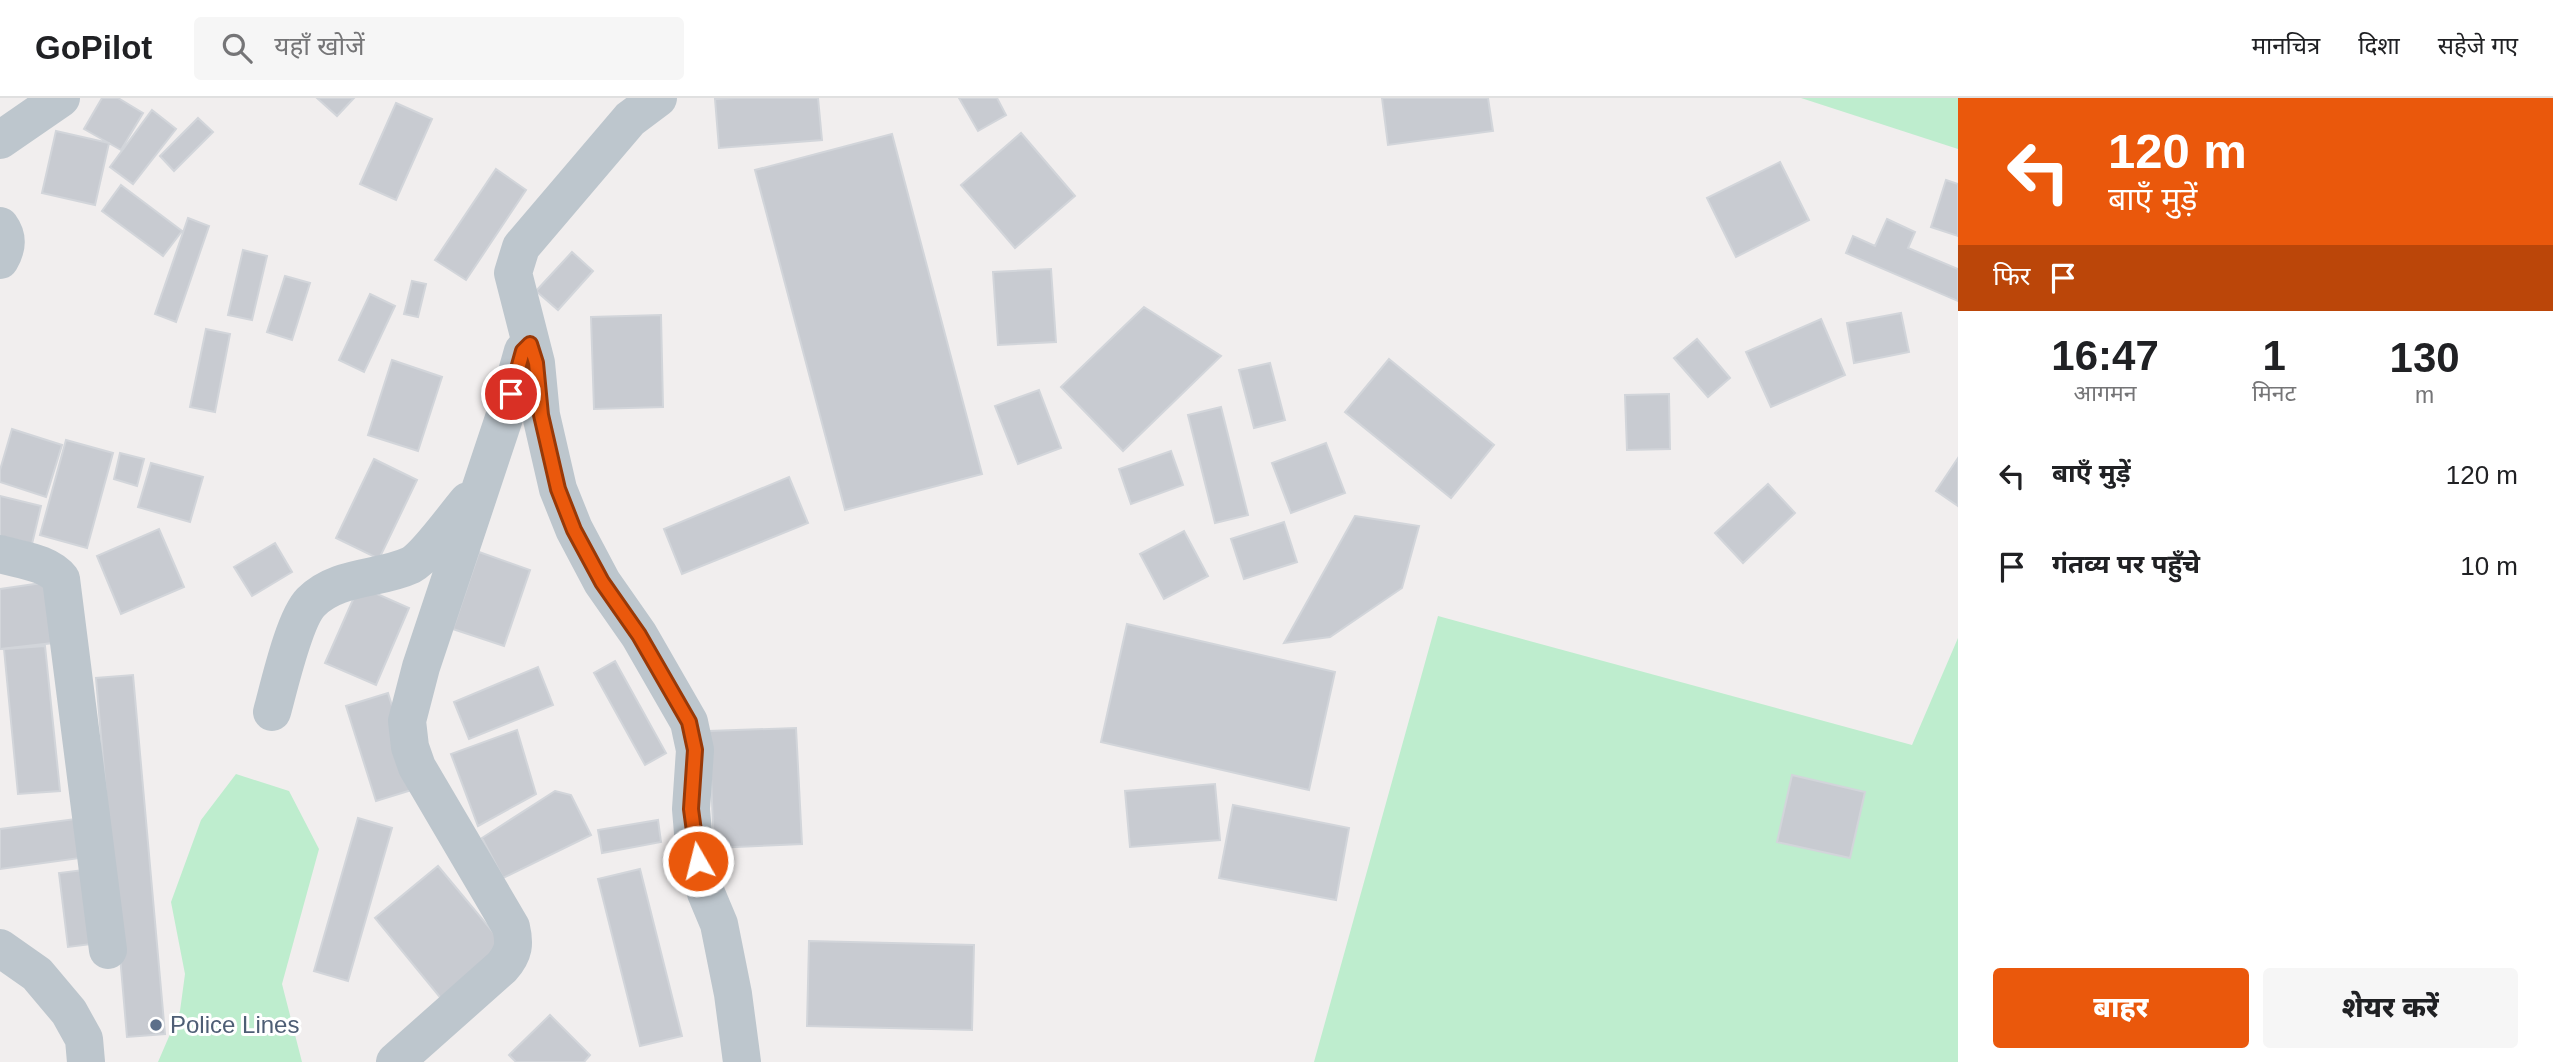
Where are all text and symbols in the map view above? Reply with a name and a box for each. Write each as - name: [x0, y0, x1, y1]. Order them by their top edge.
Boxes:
- search box: [194, 17, 684, 80]
- text: GoPilot: [35, 29, 152, 66]
- icon: search: [218, 29, 256, 67]
- text: यहाँ खोजें: [274, 31, 364, 61]
- text: मानचित्र: [2252, 32, 2320, 59]
- text: दिशा: [2358, 32, 2400, 59]
- text: सहेजे गए: [2438, 32, 2518, 59]
- text: 120 m: [2108, 124, 2247, 178]
- icon: left: [1993, 126, 2084, 217]
- text: बाएँ मुड़ें: [2108, 181, 2197, 217]
- icon: arrive: [2044, 259, 2082, 297]
- text: फिर: [1993, 261, 2030, 291]
- text: 16:47: [2051, 332, 2159, 379]
- text: 1: [2262, 332, 2286, 379]
- text: 130: [2390, 334, 2460, 381]
- pin: [481, 364, 541, 424]
- icon: arrive: [492, 375, 530, 413]
- text: आगमन: [2074, 380, 2137, 406]
- text: मिनट: [2252, 380, 2296, 406]
- text: m: [2415, 382, 2434, 408]
- icon: left: [1993, 457, 2031, 495]
- text: बाएँ मुड़ें: [2052, 458, 2131, 488]
- text: 120 m: [2446, 460, 2518, 490]
- icon: arrive: [1993, 548, 2031, 586]
- text: गंतव्य पर पहुँचे: [2052, 549, 2200, 579]
- text: 10 m: [2460, 551, 2518, 581]
- position arrow: [661, 824, 735, 898]
- button: बाहर: [1993, 968, 2249, 1048]
- button: शेयर करें: [2263, 968, 2518, 1048]
- place label: Police Lines: [170, 1011, 299, 1038]
- marker: Police Lines: [148, 1017, 164, 1033]

